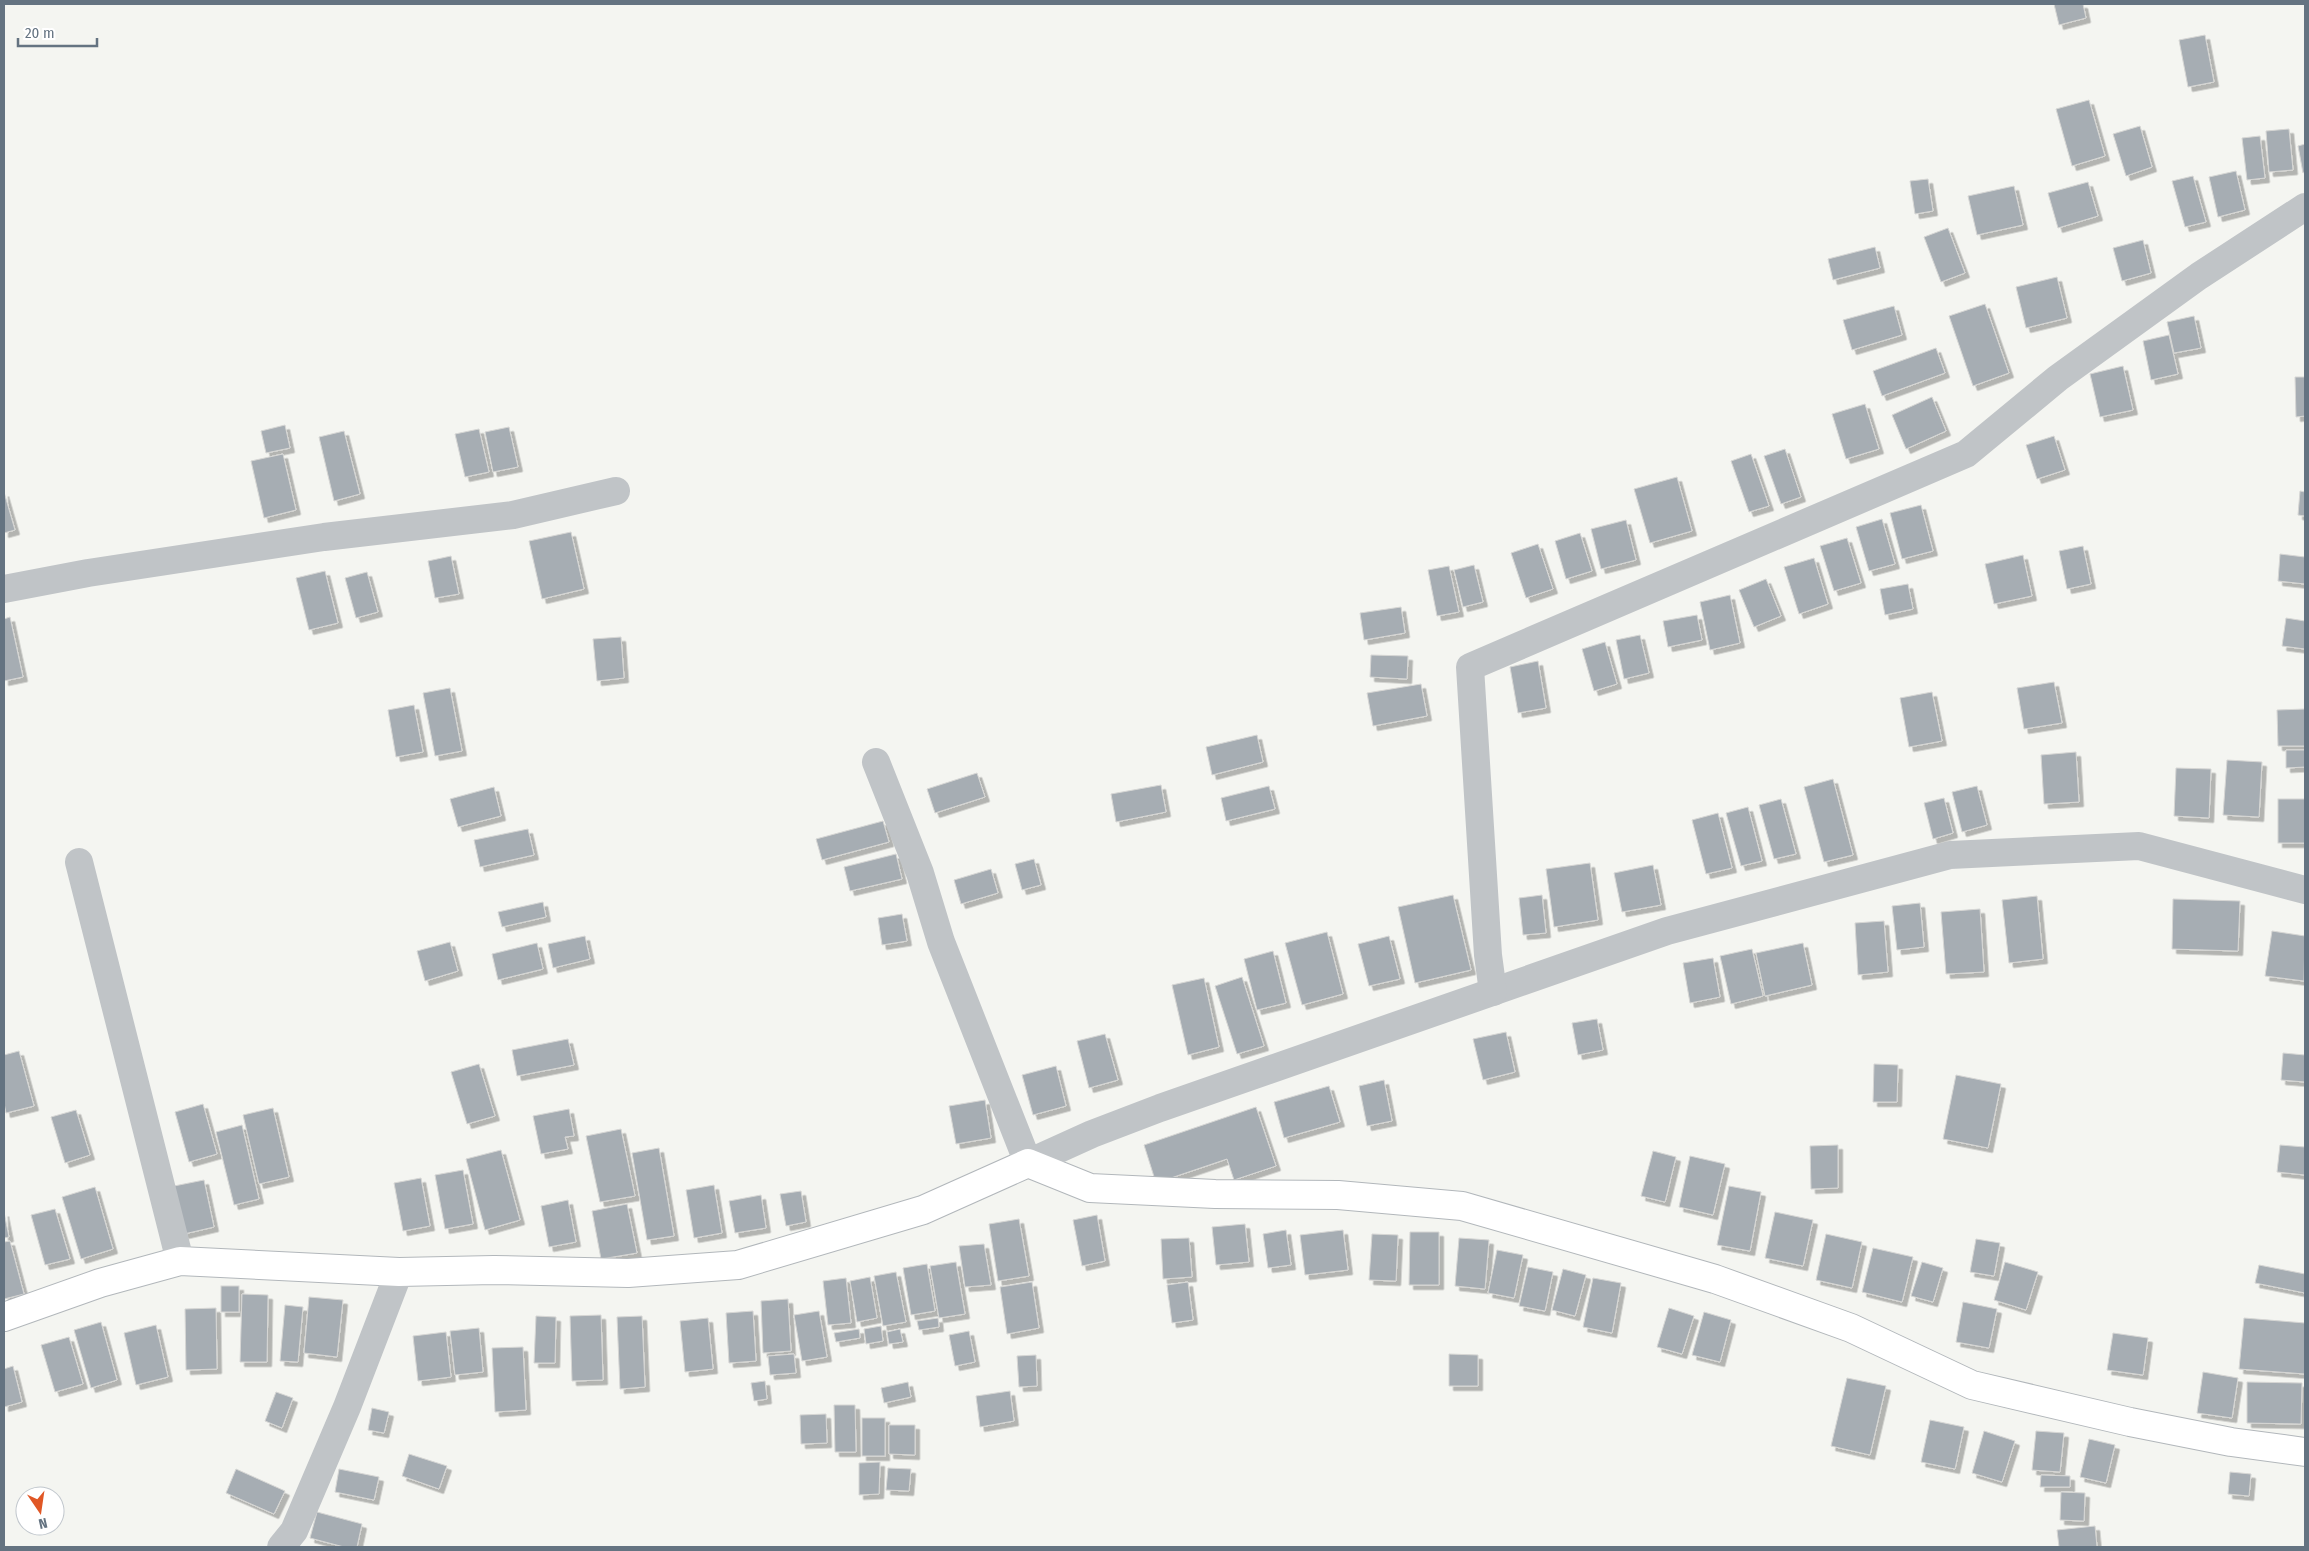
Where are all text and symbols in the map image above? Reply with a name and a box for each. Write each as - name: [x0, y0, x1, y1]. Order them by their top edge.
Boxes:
- scale bar: [18, 15, 96, 47]
- text: 20 m: [25, 24, 55, 42]
- north arrow: [15, 1486, 65, 1536]
- text: N: [37, 1514, 49, 1532]

